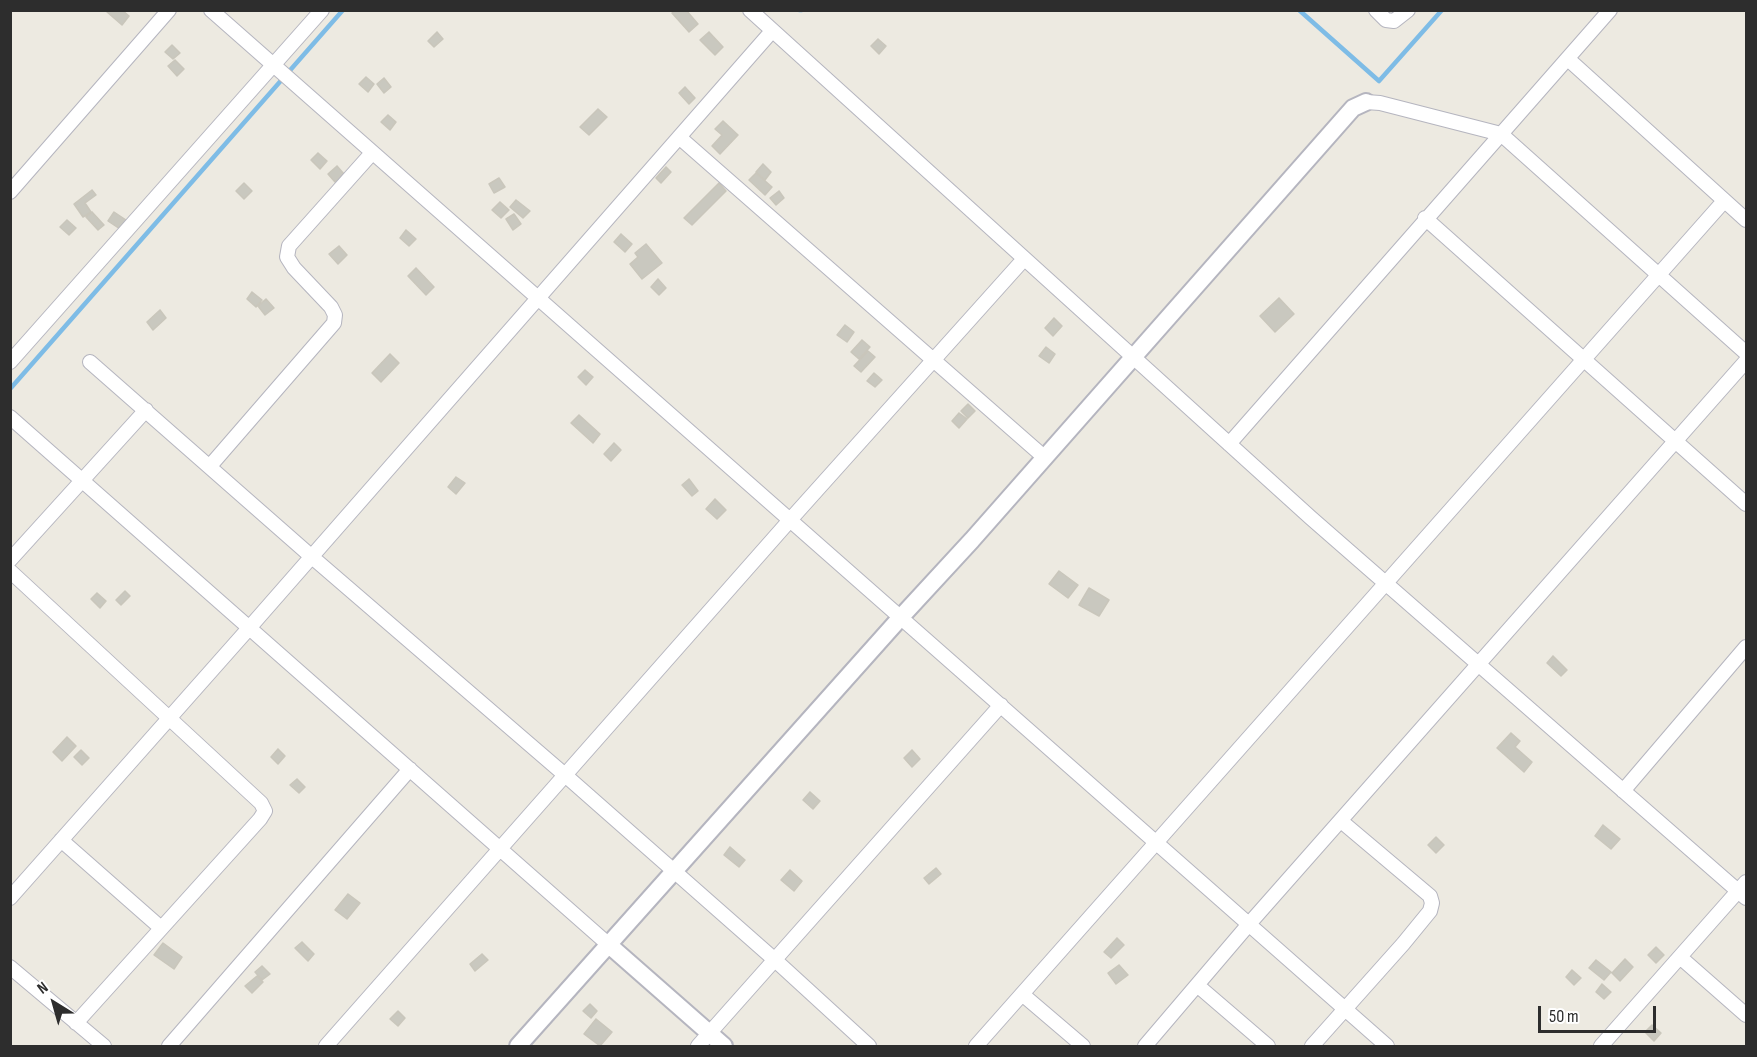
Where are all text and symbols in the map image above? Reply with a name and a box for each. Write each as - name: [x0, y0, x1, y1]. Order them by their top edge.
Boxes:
- north arrow: [24, 973, 84, 1033]
- text: N: [34, 978, 52, 998]
- scale bar: [1541, 994, 1660, 1032]
- text: 50 m: [1549, 1006, 1579, 1027]

